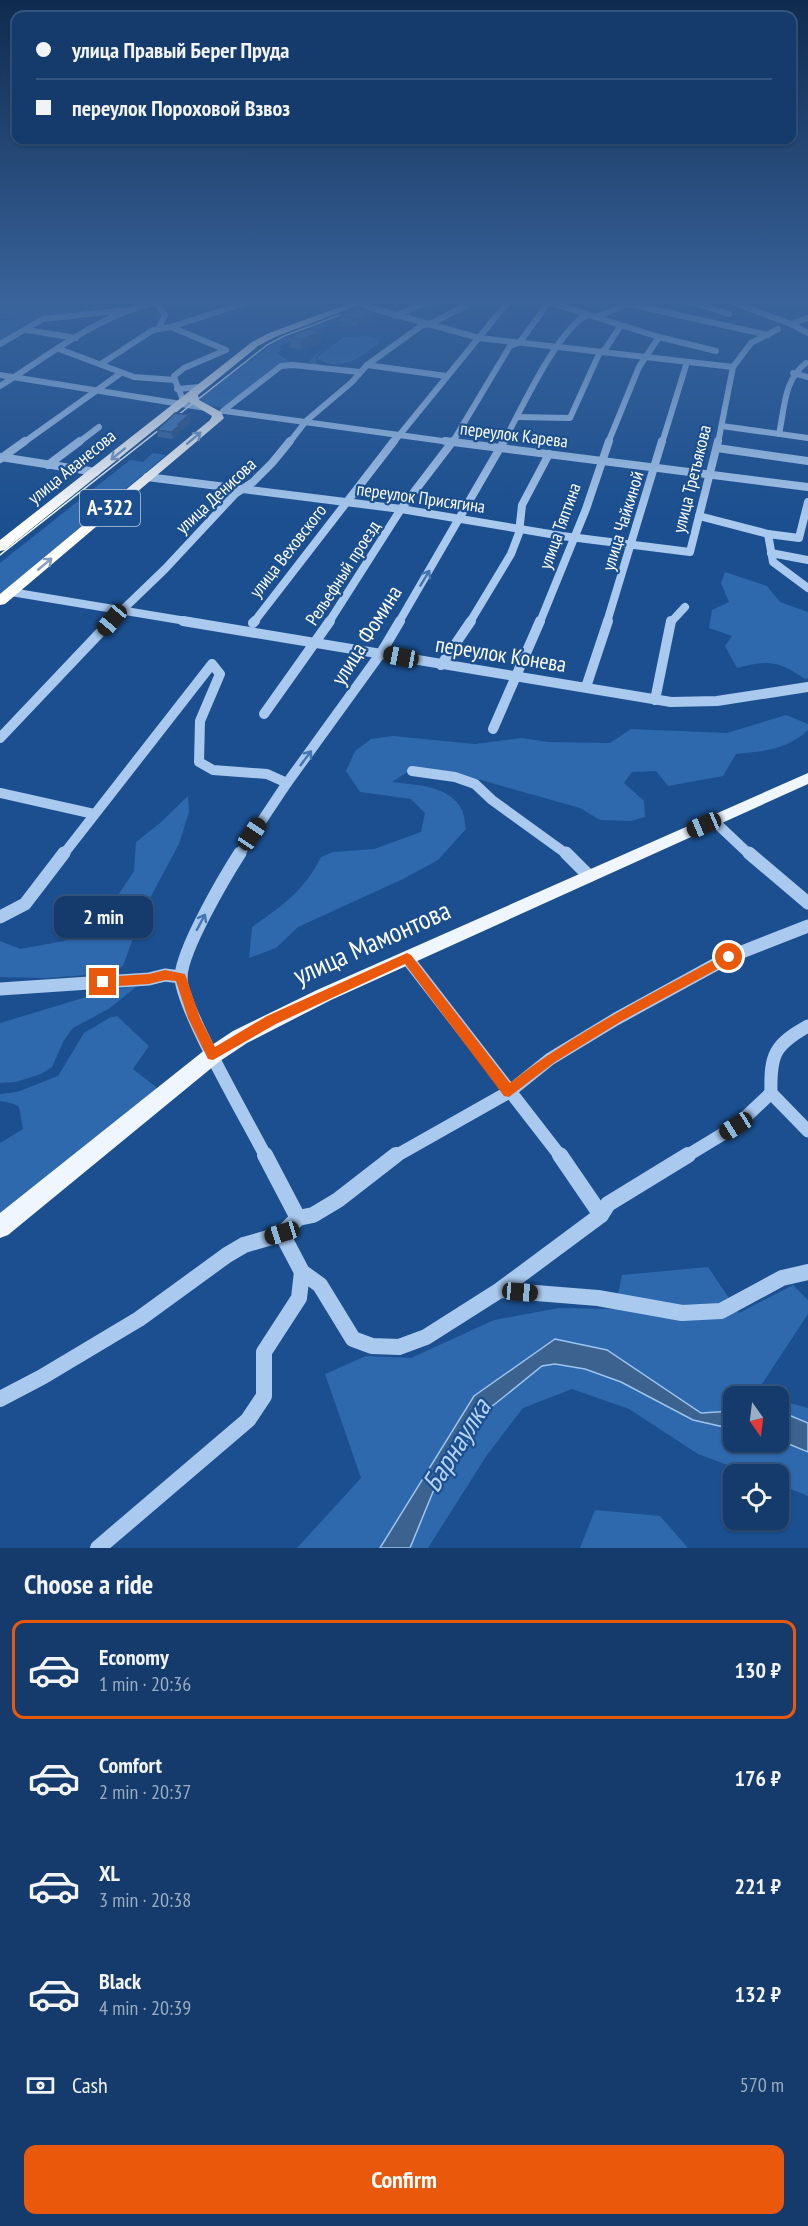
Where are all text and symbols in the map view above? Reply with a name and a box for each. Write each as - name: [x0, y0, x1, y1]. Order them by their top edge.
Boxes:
- text: улица Правый Берег Пруда: [72, 36, 289, 64]
- text: переулок Пороховой Взвоз: [72, 94, 290, 122]
- street label: переулок Карева: [459, 416, 569, 453]
- street label: улица Третьякова: [667, 422, 716, 535]
- street label: улица Аванесова: [23, 424, 120, 509]
- one-way arrow: [186, 432, 202, 445]
- one-way arrow: [111, 447, 126, 461]
- street label: улица Денисова: [171, 453, 261, 539]
- street label: улица Чайкиной: [596, 468, 649, 573]
- street label: переулок Присягина: [355, 477, 487, 518]
- street label: улица Тяптина: [533, 480, 586, 572]
- road number: А-322: [80, 490, 140, 526]
- street label: улица Веховского: [244, 499, 331, 602]
- street label: Рельефный проезд: [300, 516, 385, 629]
- one-way arrow: [37, 557, 53, 570]
- one-way arrow: [419, 570, 431, 587]
- street label: улица Фомина: [324, 580, 408, 690]
- car: [94, 600, 130, 640]
- street label: переулок Конева: [434, 630, 568, 678]
- car: [382, 645, 420, 669]
- one-way arrow: [299, 750, 312, 766]
- car: [684, 810, 724, 840]
- car: [234, 814, 270, 854]
- street label: улица Мамонтова: [288, 892, 455, 992]
- callout: 2 min: [54, 895, 152, 937]
- text: 2 min: [83, 904, 124, 930]
- one-way arrow: [196, 914, 207, 932]
- route start: [715, 943, 742, 970]
- route end: [89, 968, 116, 995]
- car: [716, 1109, 756, 1143]
- car: [262, 1219, 302, 1247]
- car: [501, 1281, 539, 1303]
- north arrow: [723, 1386, 789, 1452]
- map controls: [723, 1386, 789, 1530]
- water label: Барнаулка: [413, 1390, 499, 1498]
- button: locate: [723, 1464, 789, 1530]
- text: Choose a ride: [24, 1567, 153, 1601]
- icon: car: [27, 1643, 81, 1697]
- text: Economy: [99, 1643, 169, 1671]
- text: 130 ₽: [734, 1656, 781, 1684]
- text: 1 min · 20:36: [99, 1671, 191, 1697]
- icon: car: [27, 1751, 81, 1805]
- text: Comfort: [99, 1751, 162, 1779]
- text: 176 ₽: [734, 1764, 781, 1792]
- text: 2 min · 20:37: [99, 1779, 191, 1805]
- icon: car: [27, 1859, 81, 1913]
- text: XL: [99, 1859, 120, 1887]
- text: 221 ₽: [734, 1872, 781, 1900]
- text: 3 min · 20:38: [99, 1887, 191, 1913]
- icon: car: [27, 1967, 81, 2021]
- text: Black: [99, 1967, 141, 1995]
- text: 132 ₽: [734, 1980, 781, 2008]
- text: 4 min · 20:39: [99, 1995, 191, 2021]
- icon: cash: [24, 2069, 57, 2102]
- text: Cash: [72, 2071, 108, 2099]
- text: 570 m: [740, 2072, 784, 2098]
- button: Confirm: [24, 2145, 784, 2214]

